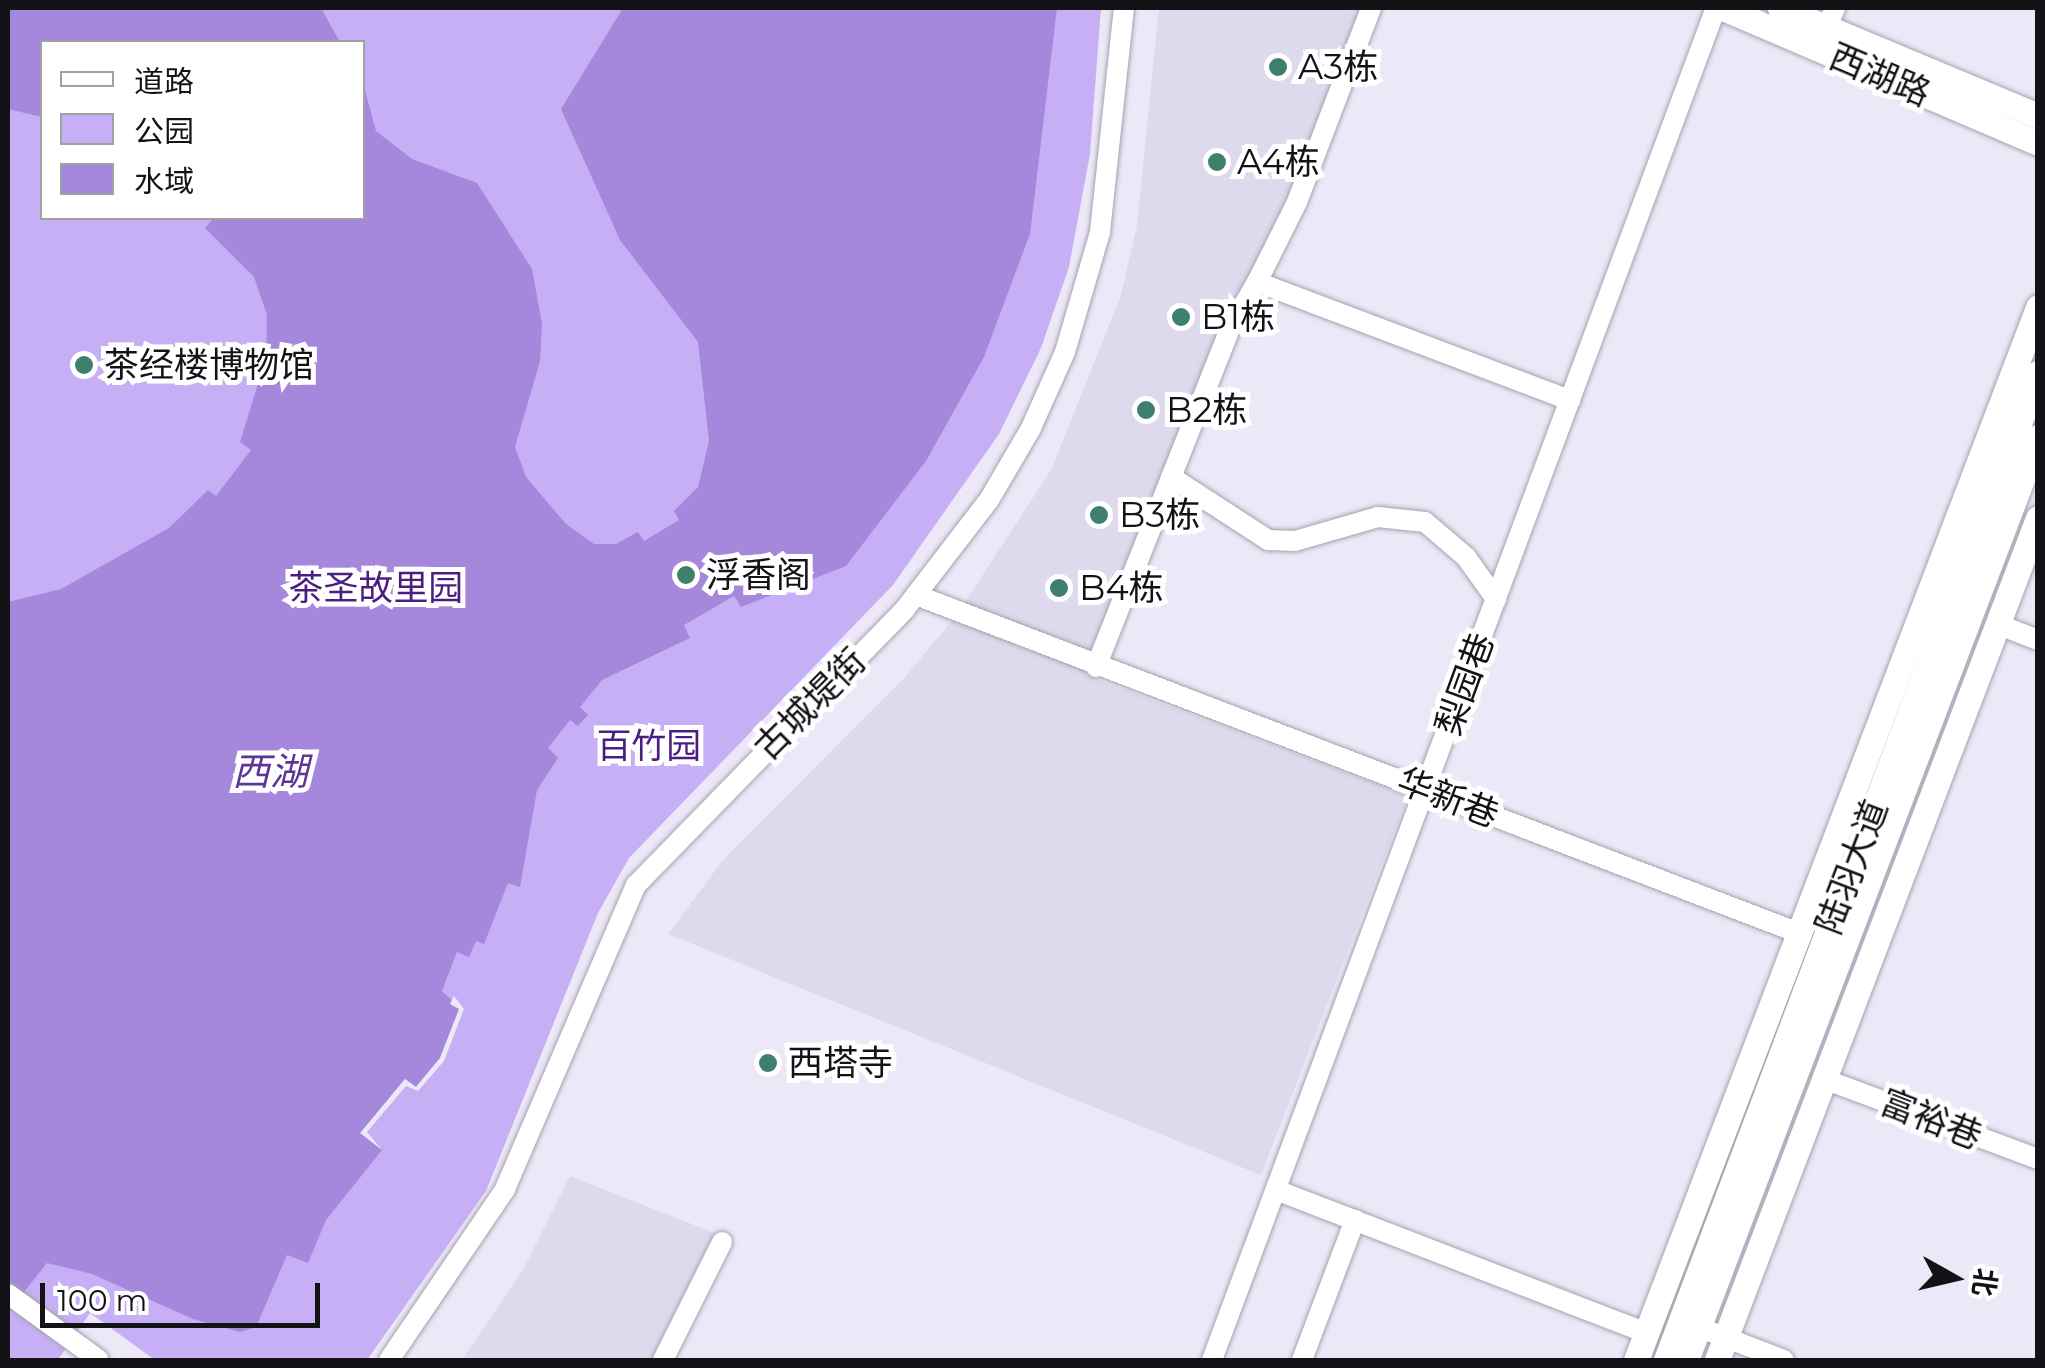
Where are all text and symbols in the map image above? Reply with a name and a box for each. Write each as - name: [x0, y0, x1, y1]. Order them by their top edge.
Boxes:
- street label: 西湖路: [1823, 35, 1937, 115]
- legend: [40, 40, 365, 220]
- place label: A3栋: [1298, 46, 1378, 88]
- marker: A3栋: [1267, 56, 1289, 78]
- text: 道路: [134, 63, 194, 100]
- text: 公园: [134, 113, 194, 150]
- place label: A4栋: [1237, 141, 1320, 183]
- marker: A4栋: [1206, 151, 1228, 173]
- text: 水域: [134, 163, 194, 200]
- place label: B1栋: [1201, 296, 1275, 338]
- marker: B1栋: [1170, 306, 1192, 328]
- place label: 茶经楼博物馆: [104, 344, 314, 386]
- marker: 茶经楼博物馆: [73, 354, 95, 376]
- place label: B2栋: [1166, 389, 1247, 431]
- marker: B2栋: [1135, 399, 1157, 421]
- place label: B3栋: [1119, 494, 1200, 536]
- marker: B3栋: [1088, 504, 1110, 526]
- place label: 浮香阁: [706, 554, 811, 596]
- marker: 浮香阁: [675, 564, 697, 586]
- park label: 茶圣故里园: [289, 567, 463, 609]
- place label: B4栋: [1079, 567, 1164, 609]
- marker: B4栋: [1048, 577, 1070, 599]
- street label: 梨园巷: [1427, 627, 1503, 741]
- street label: 古城堤街: [746, 640, 874, 768]
- park label: 百竹园: [597, 725, 701, 767]
- water label: 西湖: [232, 749, 308, 795]
- street label: 华新巷: [1391, 760, 1505, 836]
- street label: 陆羽大道: [1807, 794, 1897, 940]
- place label: 西塔寺: [788, 1042, 893, 1084]
- marker: 西塔寺: [757, 1052, 779, 1074]
- street label: 富裕巷: [1874, 1081, 1988, 1157]
- north arrow: [1905, 1228, 2005, 1328]
- scale bar: [45, 1263, 325, 1325]
- text: 北: [1966, 1266, 2003, 1298]
- text: 100 m: [57, 1282, 147, 1319]

